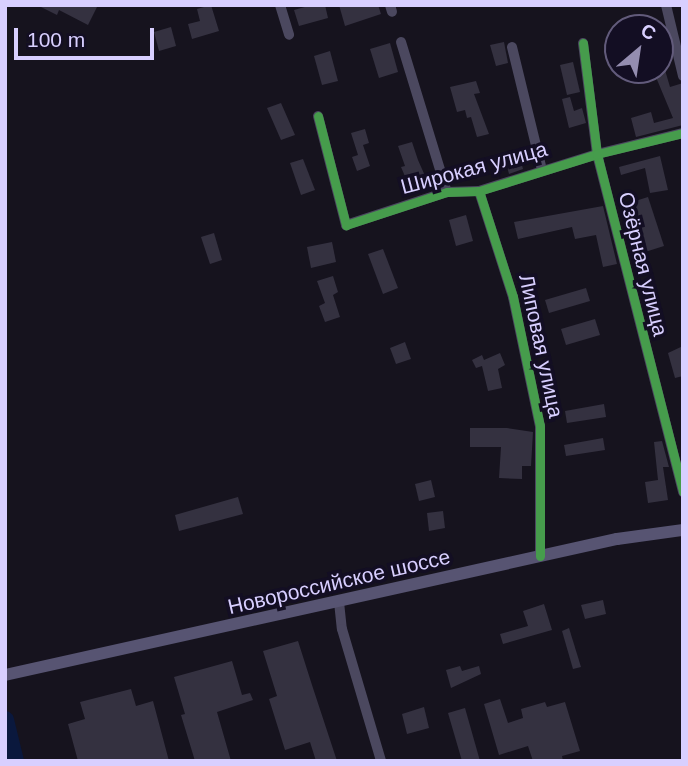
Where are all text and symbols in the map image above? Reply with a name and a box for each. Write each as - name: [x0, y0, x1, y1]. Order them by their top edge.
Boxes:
- scale bar: [18, 14, 158, 58]
- north arrow: [604, 14, 674, 84]
- text: С: [637, 19, 660, 44]
- text: 100 m: [27, 28, 85, 51]
- street label: Широкая улица: [398, 136, 550, 200]
- street label: Озёрная улица: [613, 189, 673, 339]
- street label: Липовая улица: [513, 272, 569, 420]
- street label: Новороссийское шоссе: [225, 544, 453, 620]

